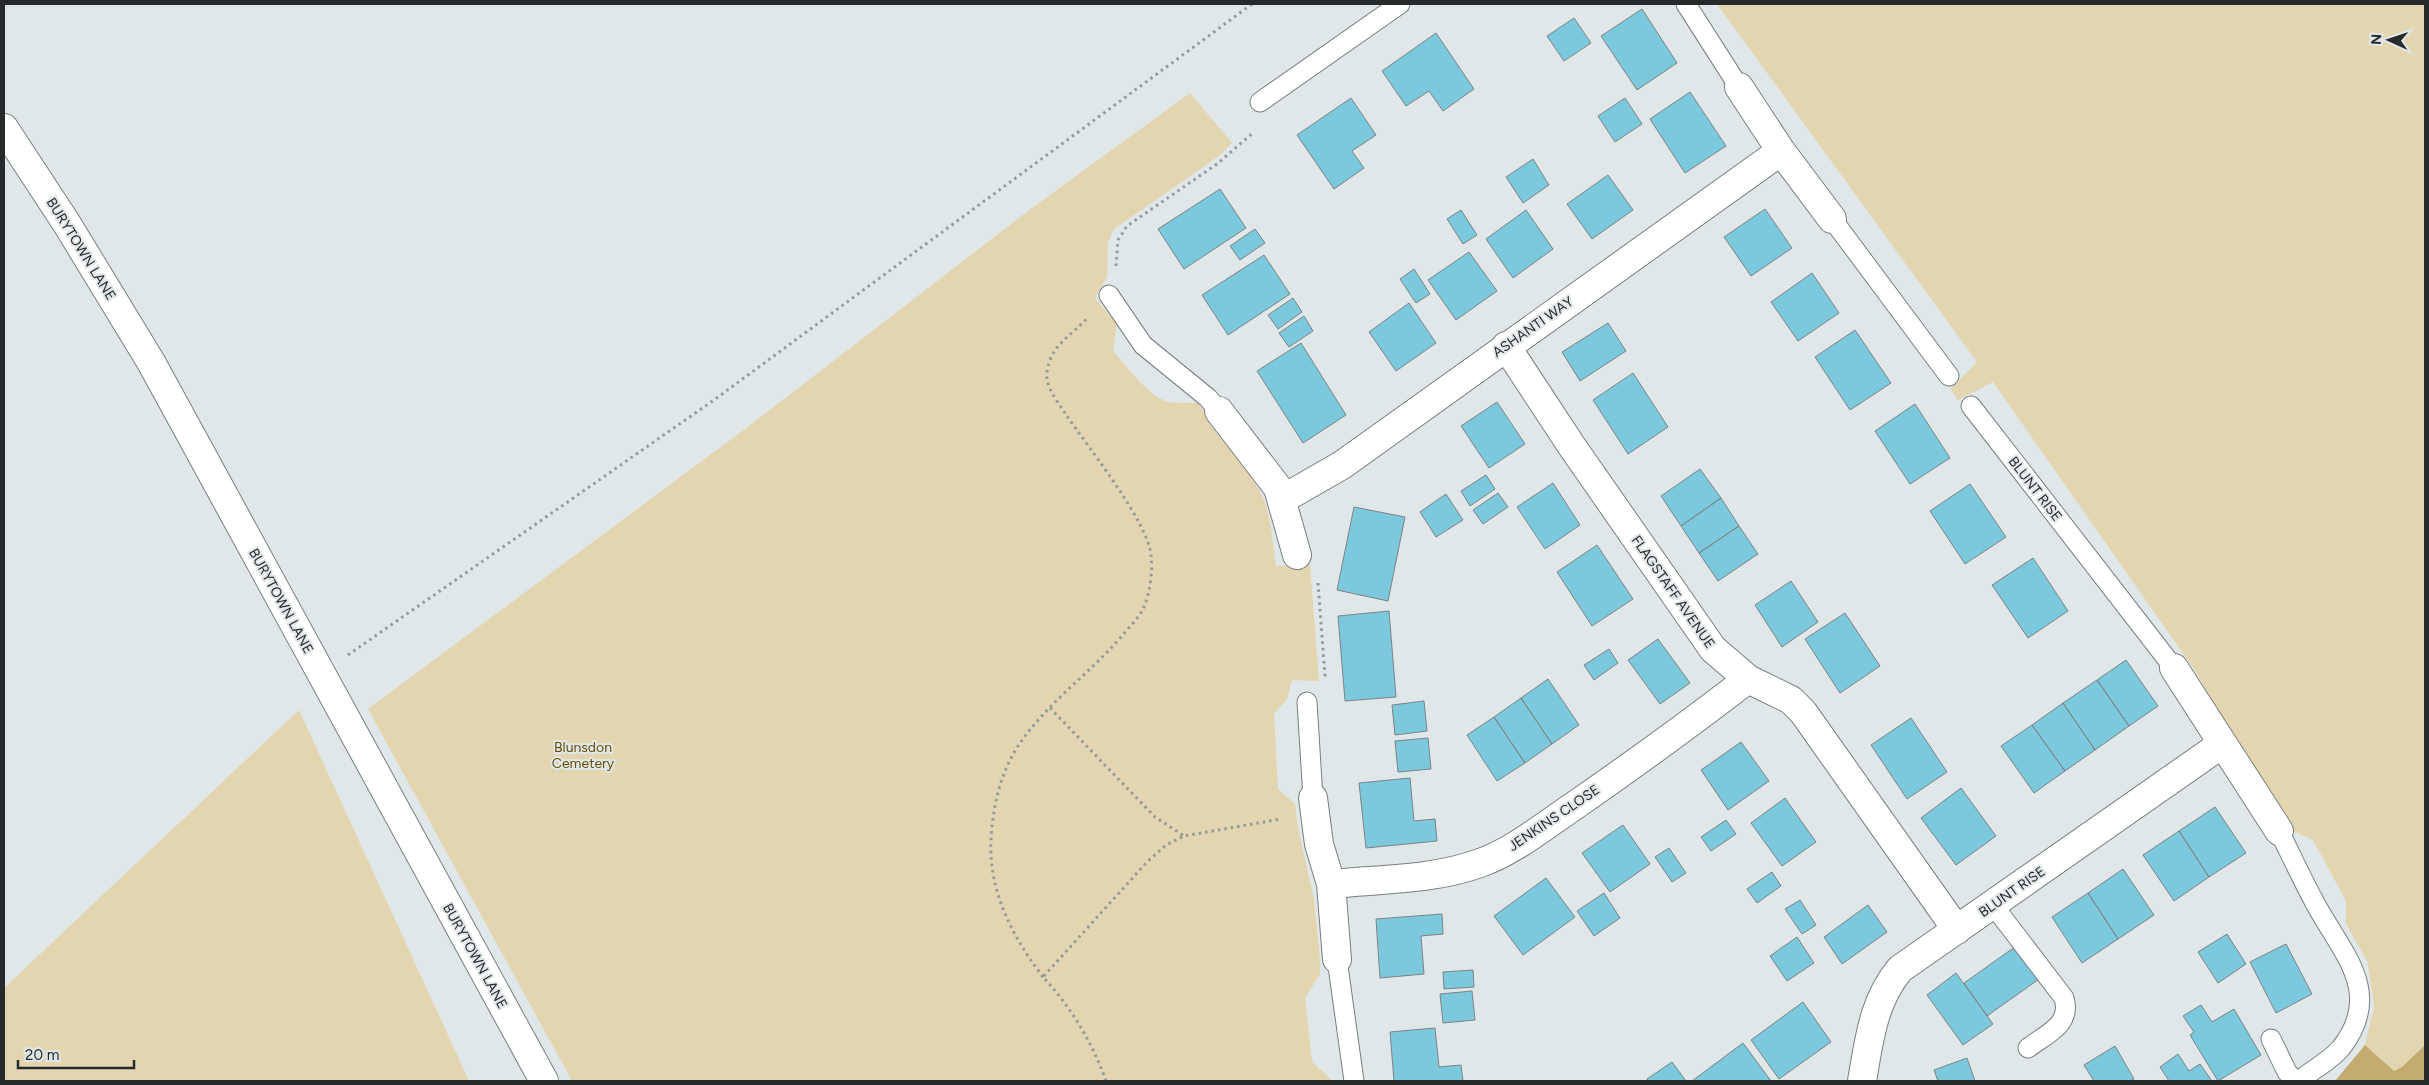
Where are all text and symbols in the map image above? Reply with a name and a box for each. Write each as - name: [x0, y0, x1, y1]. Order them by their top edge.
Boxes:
- north arrow: [2364, 15, 2414, 65]
- text: N: [2368, 33, 2385, 45]
- street label: BURYTOWN LANE: [43, 195, 119, 303]
- street label: ASHANTI WAY: [1489, 293, 1577, 361]
- street label: BLUNT RISE: [2005, 453, 2065, 525]
- street label: FLAGSTAFF AVENUE: [1628, 532, 1718, 652]
- street label: BURYTOWN LANE: [245, 545, 317, 657]
- park label: Blunsdon Cemetery: [552, 739, 615, 772]
- street label: JENKINS CLOSE: [1505, 781, 1603, 855]
- street label: BLUNT RISE: [1976, 863, 2048, 921]
- street label: BURYTOWN LANE: [439, 900, 511, 1012]
- scale bar: [18, 1038, 134, 1070]
- text: 20 m: [25, 1046, 59, 1064]

